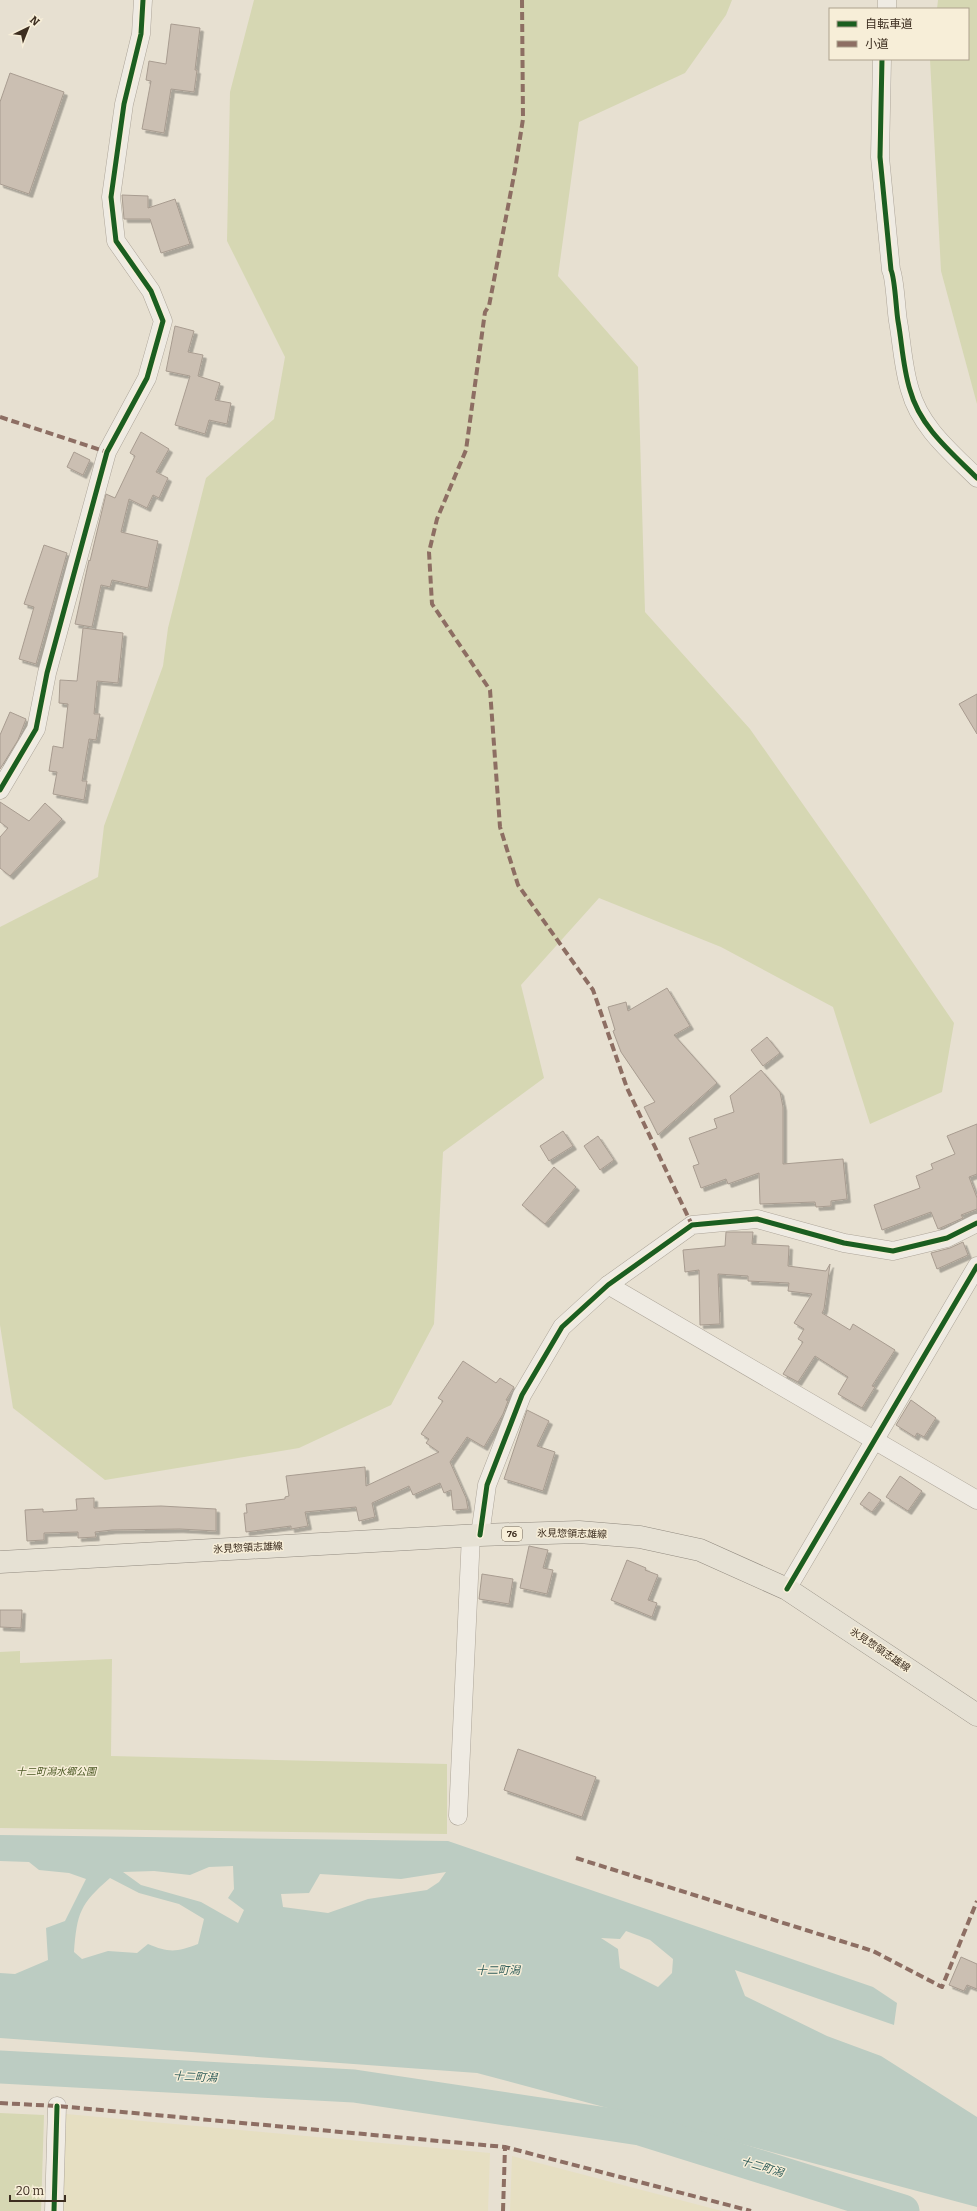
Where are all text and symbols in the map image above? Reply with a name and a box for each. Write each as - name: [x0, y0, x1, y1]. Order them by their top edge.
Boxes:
- north arrow: [8, 8, 48, 48]
- legend: [829, 8, 969, 60]
- text: N: [27, 13, 42, 29]
- text: 自転車道: [865, 17, 913, 31]
- text: 小道: [865, 37, 889, 51]
- road number: 76: [502, 1527, 522, 1541]
- street label: 氷見惣領志雄線: [537, 1527, 607, 1541]
- street label: 氷見惣領志雄線: [213, 1540, 283, 1556]
- street label: 氷見惣領志雄線: [848, 1625, 912, 1675]
- park label: 十二町潟水郷公園: [16, 1766, 98, 1778]
- water label: 十二町潟: [476, 1964, 522, 1977]
- water label: 十二町潟: [173, 2069, 219, 2085]
- water label: 十二町潟: [739, 2154, 787, 2180]
- scale bar: [10, 2177, 65, 2203]
- text: 20 m: [16, 2184, 45, 2198]

